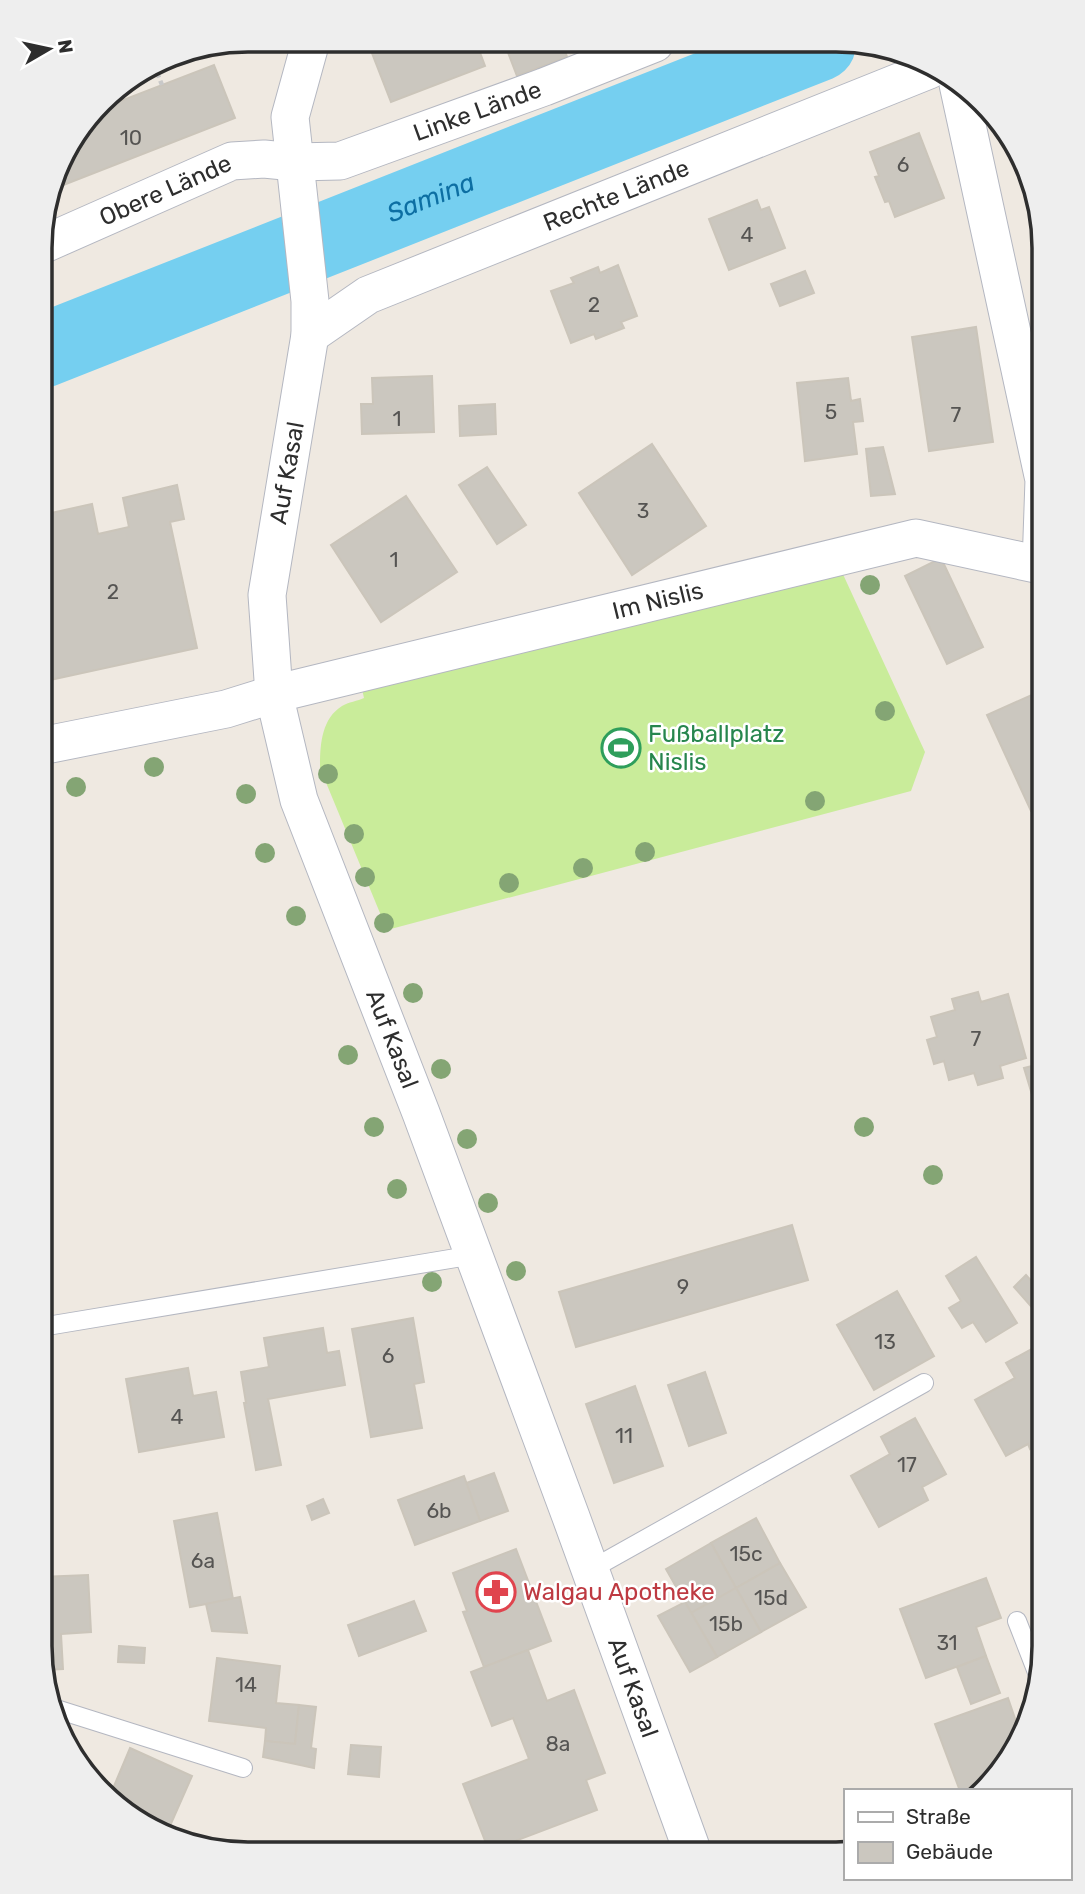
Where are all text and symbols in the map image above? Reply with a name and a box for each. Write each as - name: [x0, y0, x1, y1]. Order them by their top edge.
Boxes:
- north arrow: [14, 14, 84, 84]
- text: N: [53, 38, 78, 55]
- street label: Linke Lände: [409, 75, 545, 147]
- house number: 10: [120, 125, 142, 150]
- street label: Obere Lände: [95, 149, 236, 232]
- house number: 6: [897, 152, 909, 177]
- street label: Rechte Lände: [539, 154, 693, 237]
- water label: Samina: [382, 166, 479, 229]
- house number: 4: [740, 222, 754, 247]
- house number: 2: [588, 292, 600, 317]
- house number: 5: [825, 399, 837, 424]
- house number: 7: [951, 402, 962, 427]
- house number: 1: [393, 406, 402, 431]
- street label: Auf Kasal: [264, 419, 310, 527]
- house number: 3: [637, 498, 649, 523]
- house number: 1: [390, 547, 399, 572]
- street label: Im Nislis: [610, 576, 706, 625]
- house number: 2: [107, 579, 119, 604]
- place label: Fußballplatz Nislis: [648, 720, 784, 776]
- sports icon: Fußballplatz Nislis: [600, 727, 642, 769]
- street label: Auf Kasal: [360, 985, 424, 1092]
- house number: 7: [971, 1026, 982, 1051]
- house number: 9: [677, 1274, 689, 1299]
- house number: 13: [874, 1329, 896, 1354]
- house number: 6: [382, 1343, 394, 1368]
- house number: 4: [170, 1404, 184, 1429]
- house number: 11: [615, 1423, 633, 1448]
- house number: 17: [897, 1452, 917, 1477]
- house number: 6b: [426, 1498, 452, 1523]
- house number: 15c: [729, 1541, 763, 1566]
- house number: 6a: [191, 1548, 215, 1573]
- pharmacy icon: Walgau Apotheke: [475, 1571, 517, 1613]
- place label: Walgau Apotheke: [523, 1578, 715, 1606]
- house number: 15d: [754, 1585, 788, 1610]
- house number: 15b: [709, 1611, 743, 1636]
- house number: 31: [936, 1630, 958, 1655]
- street label: Auf Kasal: [602, 1634, 664, 1741]
- house number: 14: [235, 1672, 257, 1697]
- house number: 8a: [546, 1731, 570, 1756]
- legend: [844, 1789, 1071, 1880]
- text: Straße: [906, 1804, 971, 1829]
- text: Gebäude: [906, 1839, 993, 1864]

